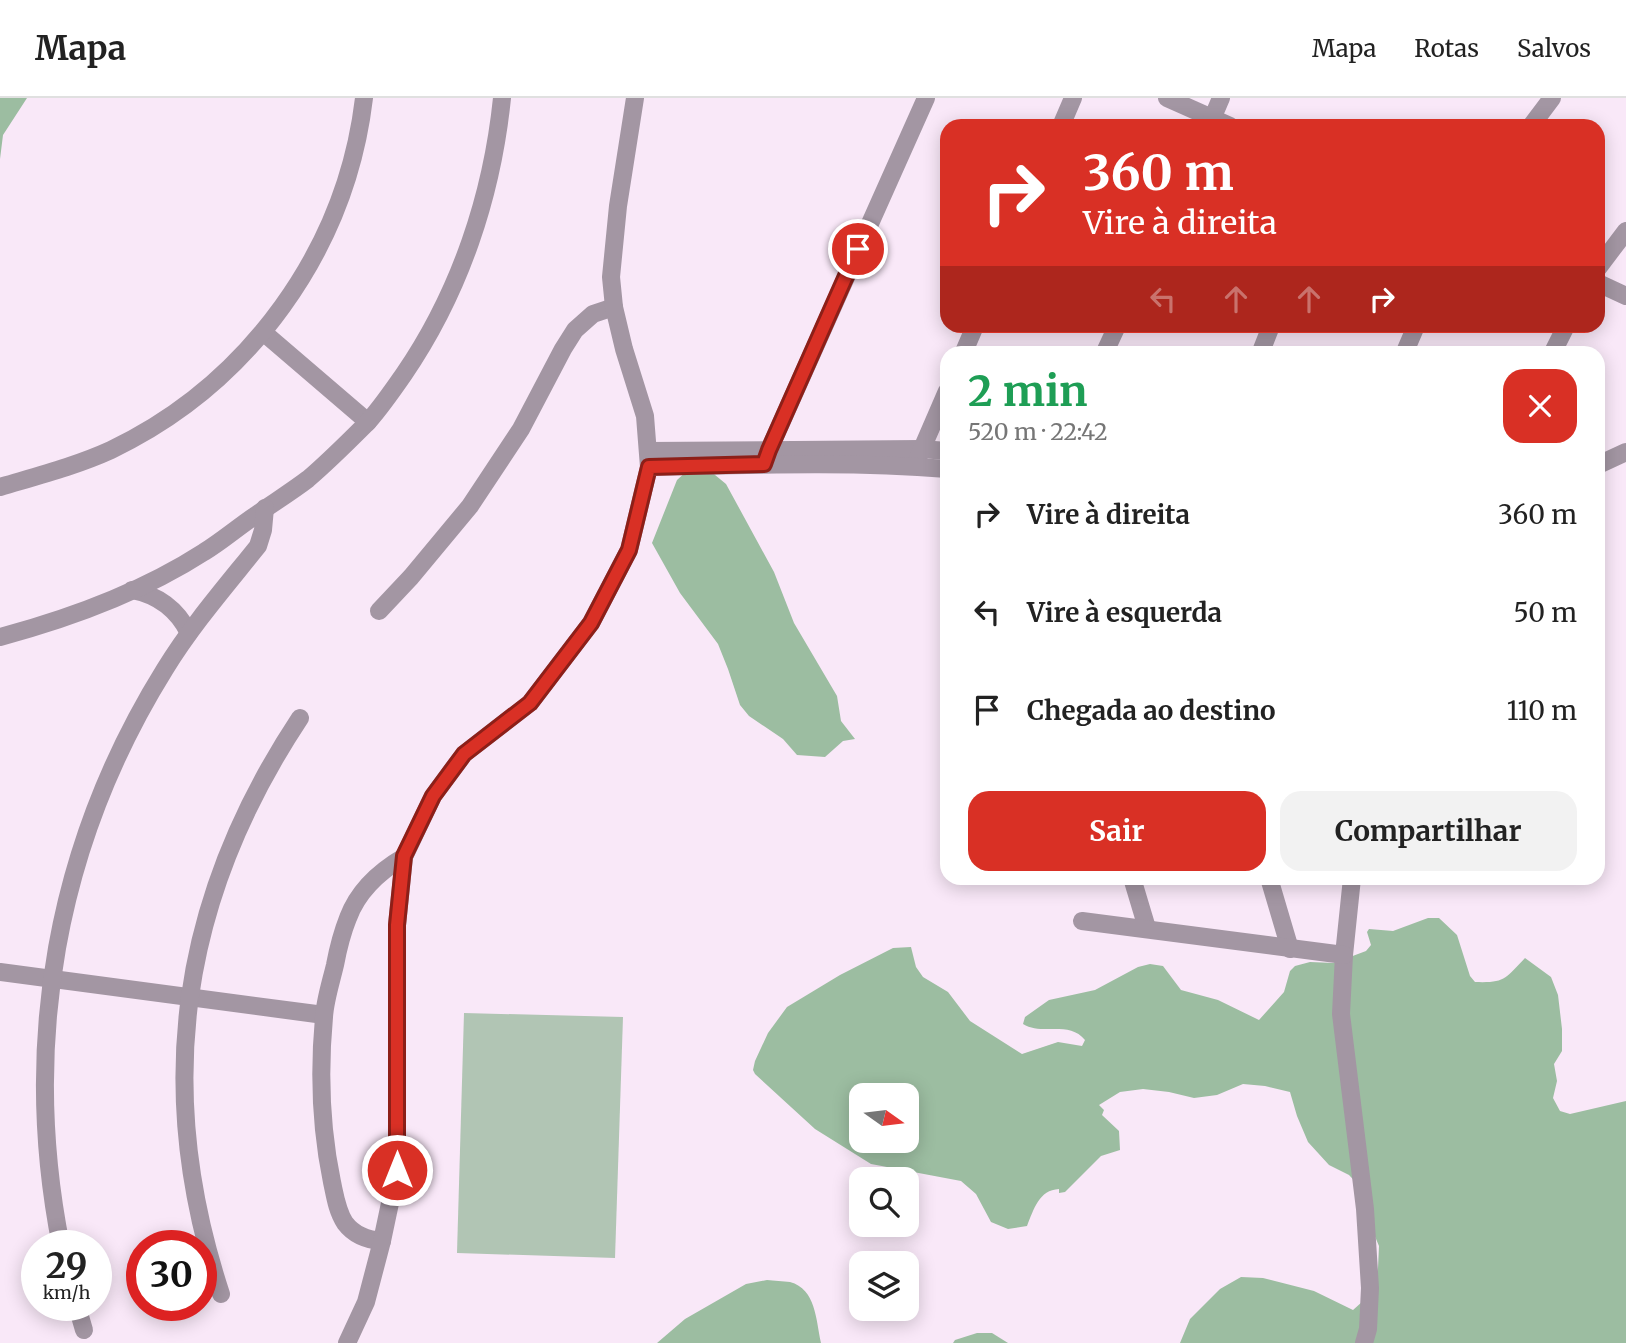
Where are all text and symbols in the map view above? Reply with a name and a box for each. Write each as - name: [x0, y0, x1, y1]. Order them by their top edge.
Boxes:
- text: Mapa: [35, 28, 126, 69]
- text: Mapa: [1312, 33, 1376, 64]
- text: Rotas: [1414, 33, 1479, 64]
- text: Salvos: [1517, 33, 1591, 64]
- text: 360 m: [1083, 142, 1234, 203]
- icon: right: [968, 147, 1059, 238]
- text: Vire à direita: [1083, 203, 1277, 243]
- pin: [828, 219, 888, 279]
- icon: arrive: [839, 230, 877, 268]
- icon: left: [1144, 280, 1182, 318]
- icon: ahead: [1217, 280, 1255, 318]
- icon: ahead: [1290, 280, 1328, 318]
- icon: right: [1363, 280, 1401, 318]
- text: 2 min: [968, 365, 1088, 417]
- button: close: [1503, 369, 1577, 443]
- text: 520 m · 22:42: [968, 417, 1108, 446]
- icon: right: [968, 495, 1006, 533]
- text: Vire à direita: [1027, 498, 1190, 531]
- text: 360 m: [1498, 498, 1577, 531]
- icon: left: [968, 593, 1006, 631]
- text: Vire à esquerda: [1027, 596, 1222, 629]
- text: 50 m: [1513, 596, 1577, 629]
- icon: arrive: [968, 691, 1006, 729]
- text: Chegada ao destino: [1027, 694, 1276, 727]
- text: 110 m: [1507, 694, 1577, 727]
- button: Sair: [968, 791, 1266, 871]
- button: Compartilhar: [1280, 791, 1577, 871]
- north arrow: [849, 1083, 919, 1153]
- map controls: [849, 1083, 919, 1321]
- position arrow: [360, 1133, 434, 1207]
- button: search: [849, 1167, 919, 1237]
- speed limit sign: 30: [126, 1230, 217, 1321]
- text: 29: [46, 1244, 87, 1288]
- button: layers: [849, 1251, 919, 1321]
- text: km/h: [43, 1281, 90, 1304]

